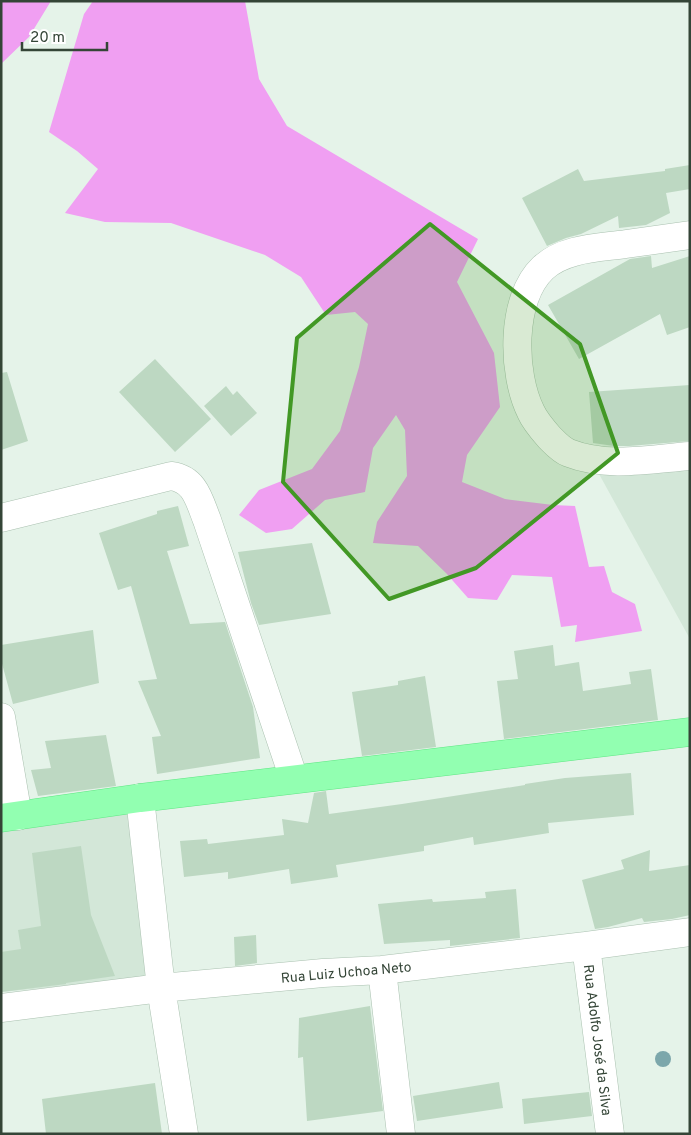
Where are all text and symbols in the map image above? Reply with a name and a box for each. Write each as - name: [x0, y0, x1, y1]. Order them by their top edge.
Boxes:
- scale bar: [22, 20, 108, 52]
- text: 20 m: [30, 29, 65, 48]
- street label: Rua Luiz Uchoa Neto: [280, 959, 412, 988]
- street label: Rua Adolfo José da Silva: [579, 964, 614, 1117]

